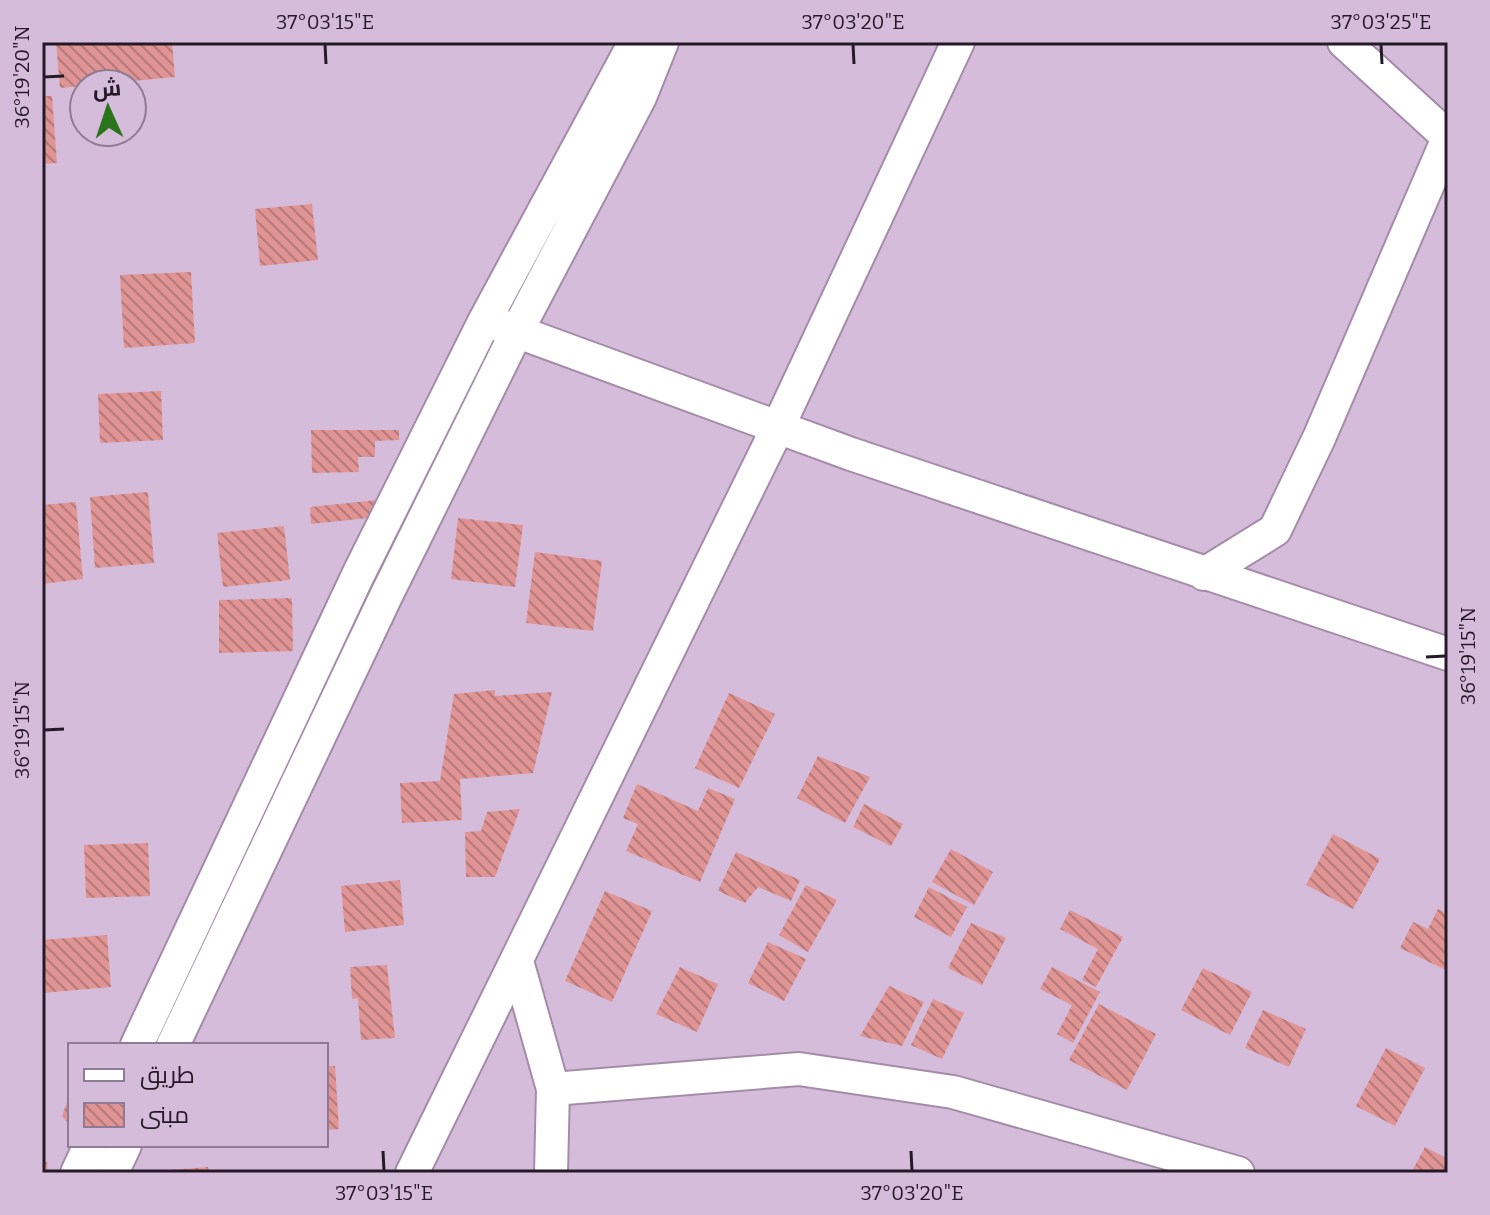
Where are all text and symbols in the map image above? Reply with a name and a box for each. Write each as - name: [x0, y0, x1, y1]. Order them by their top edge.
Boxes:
- text: 37°03'15"E: [276, 10, 374, 34]
- text: 37°03'20"E: [801, 10, 905, 34]
- text: 37°03'25"E: [1330, 10, 1432, 34]
- text: 36°19'20"N: [10, 25, 34, 129]
- north arrow: [68, 68, 148, 148]
- text: ش: [92, 74, 122, 103]
- text: 36°19'15"N: [1456, 607, 1480, 705]
- text: 36°19'15"N: [10, 681, 34, 779]
- legend: [68, 1043, 328, 1147]
- text: طريق: [140, 1061, 195, 1090]
- text: مبنى: [140, 1101, 189, 1129]
- text: 37°03'15"E: [335, 1181, 433, 1205]
- text: 37°03'20"E: [860, 1181, 964, 1205]

